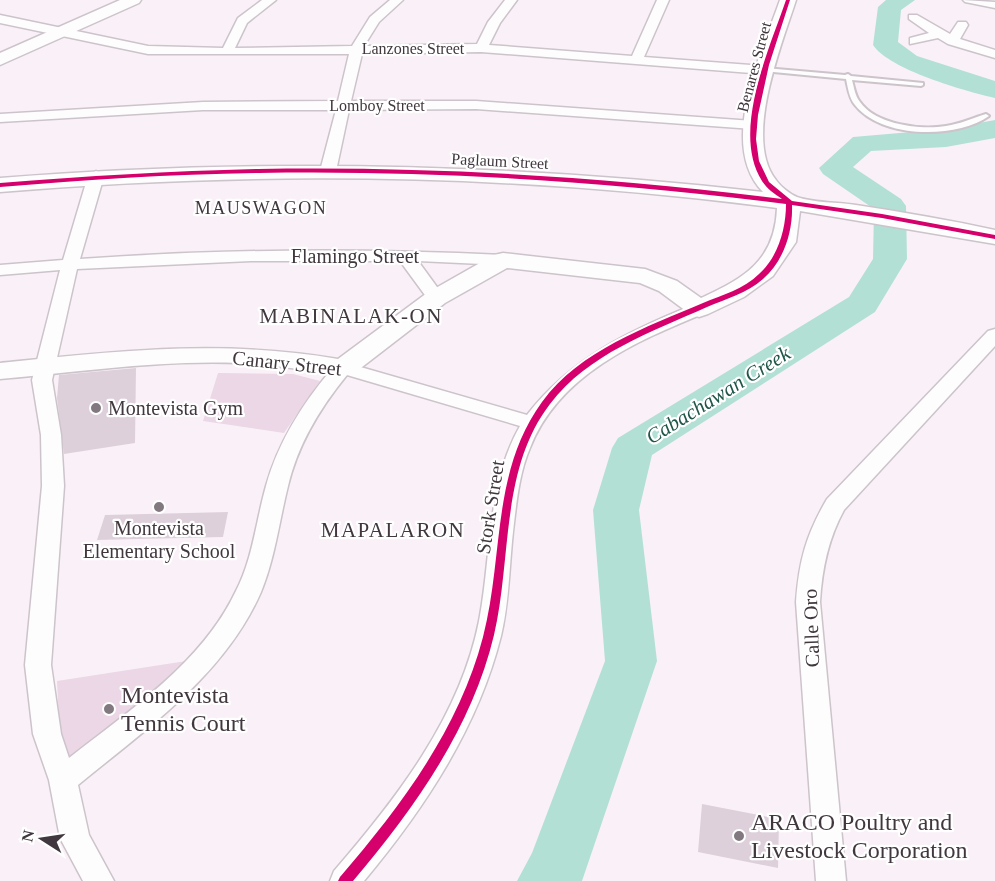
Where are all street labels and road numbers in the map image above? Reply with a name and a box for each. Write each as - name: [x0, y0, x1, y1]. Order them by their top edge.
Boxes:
- street label: Benares Street: [734, 19, 774, 114]
- street label: Lanzones Street: [362, 40, 465, 57]
- street label: Lomboy Street: [329, 97, 425, 115]
- street label: Paglaum Street: [451, 150, 550, 173]
- street label: Flamingo Street: [291, 245, 420, 268]
- street label: Canary Street: [231, 346, 343, 381]
- street label: Stork Street: [472, 458, 508, 556]
- street label: Calle Oro: [799, 588, 823, 668]

